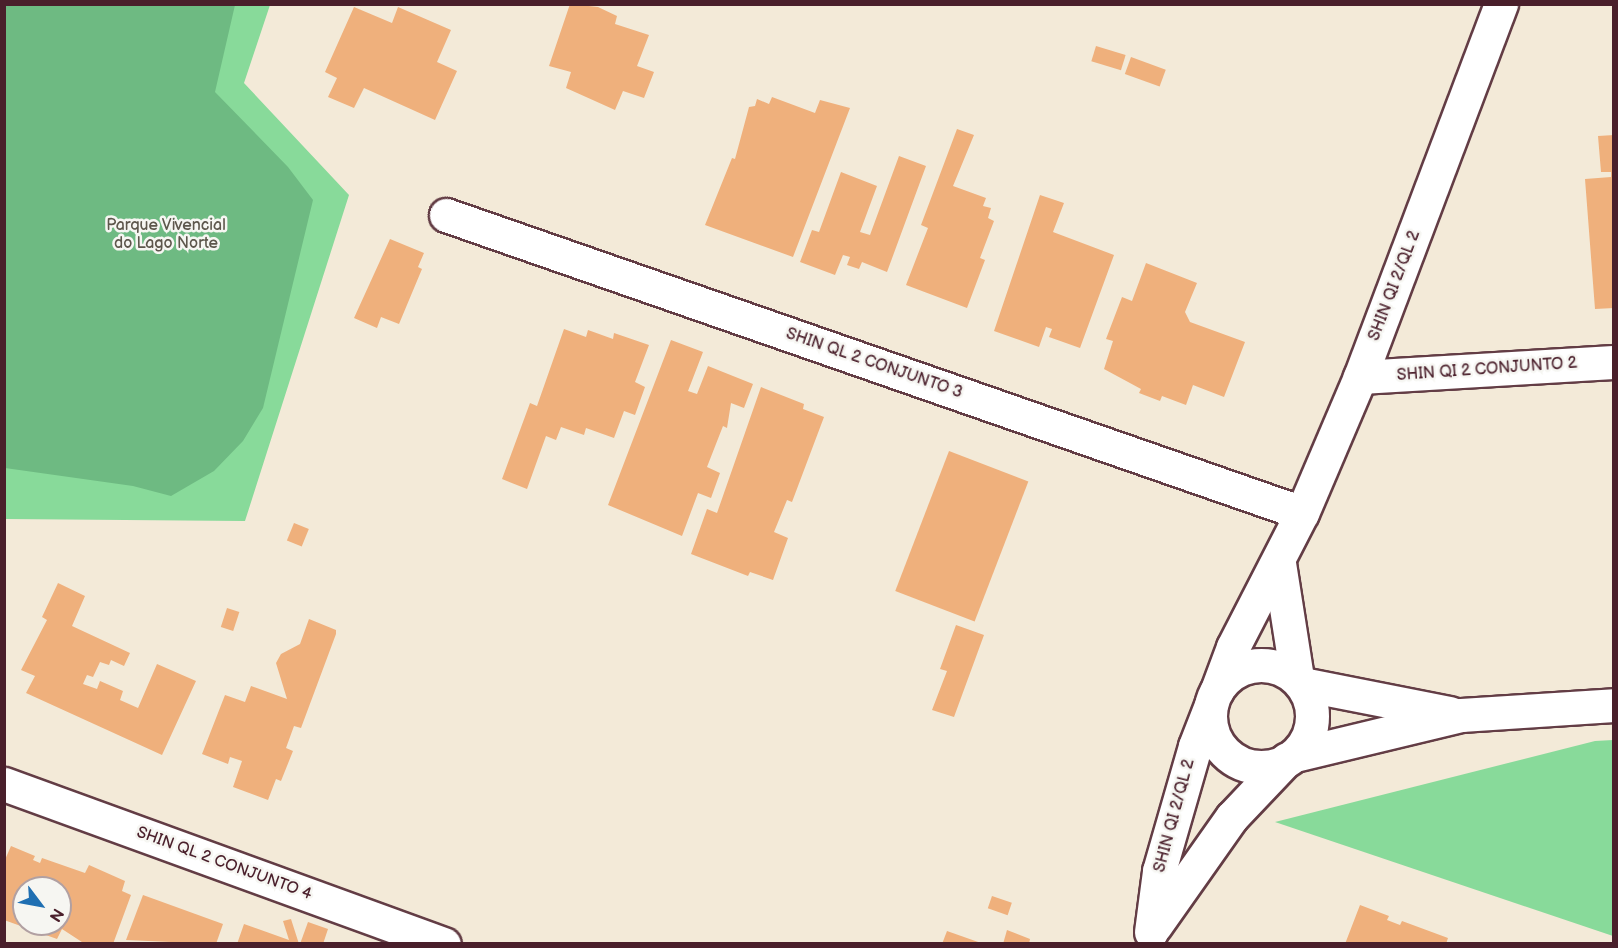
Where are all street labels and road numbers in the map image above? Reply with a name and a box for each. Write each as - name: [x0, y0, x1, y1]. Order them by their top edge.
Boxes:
- street label: SHIN QI 2/QL 2: [1365, 228, 1425, 344]
- street label: SHIN QL 2 CONJUNTO 3: [783, 325, 965, 403]
- street label: SHIN QI 2 CONJUNTO 2: [1396, 354, 1578, 386]
- street label: SHIN QI 2/QL 2: [1151, 757, 1199, 875]
- street label: SHIN QL 2 CONJUNTO 4: [134, 823, 314, 905]

